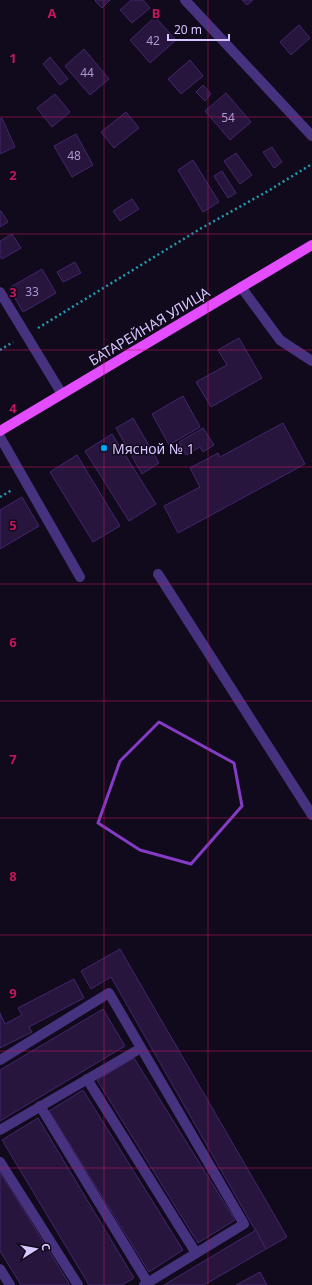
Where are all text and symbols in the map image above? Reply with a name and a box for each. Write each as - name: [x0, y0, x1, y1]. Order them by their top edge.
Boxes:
- text: A: [48, 4, 57, 22]
- text: B: [152, 4, 160, 22]
- scale bar: [168, 16, 229, 42]
- text: 20 m: [174, 21, 202, 38]
- house number: 42: [146, 32, 160, 49]
- text: 1: [9, 49, 17, 67]
- house number: 44: [80, 64, 94, 81]
- house number: 54: [221, 109, 235, 126]
- house number: 48: [67, 147, 81, 164]
- text: 2: [9, 166, 17, 184]
- street label: БАТАРЕЙНАЯ УЛИЦА: [85, 282, 213, 370]
- text: 3: [9, 283, 17, 301]
- house number: 33: [25, 283, 39, 300]
- text: 4: [9, 399, 17, 417]
- place label: Мясной № 1: [112, 439, 195, 458]
- marker: Мясной № 1: [99, 443, 109, 453]
- text: 5: [9, 516, 17, 534]
- text: 6: [9, 633, 17, 651]
- text: 7: [9, 750, 17, 768]
- text: 8: [9, 867, 17, 885]
- text: 9: [9, 984, 17, 1002]
- north arrow: [16, 1229, 56, 1269]
- text: С: [38, 1242, 54, 1252]

